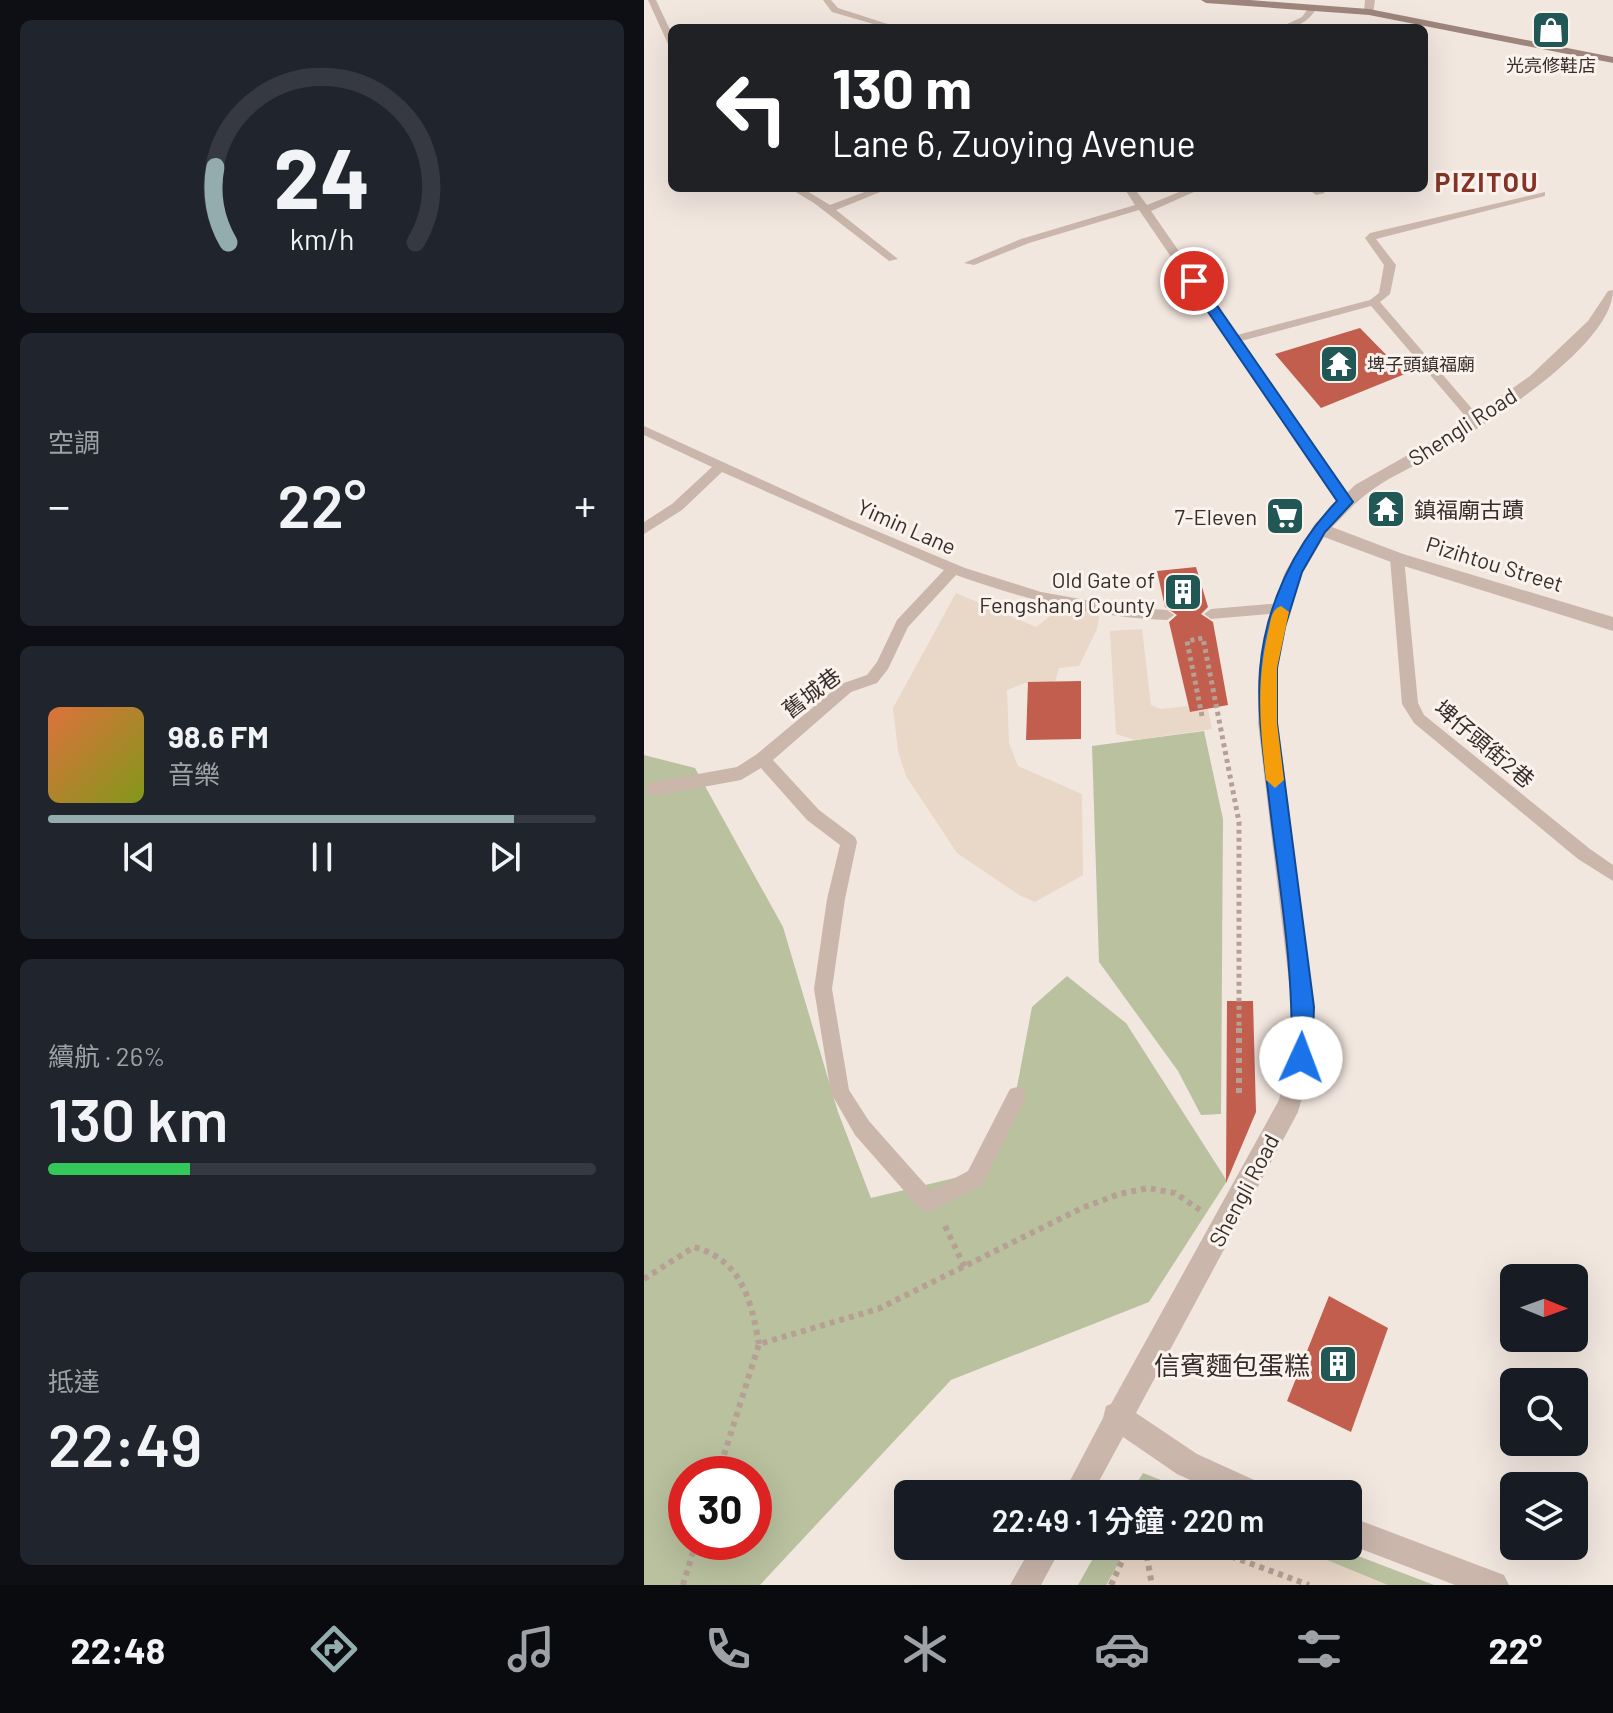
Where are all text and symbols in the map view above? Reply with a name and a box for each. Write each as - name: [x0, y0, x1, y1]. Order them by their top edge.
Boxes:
- shop icon: 光亮修鞋店: [1530, 9, 1572, 51]
- text: 130 m: [832, 53, 972, 120]
- place label: 光亮修鞋店: [1506, 54, 1596, 76]
- icon: left: [700, 56, 804, 160]
- text: Lane 6, Zuoying Avenue: [832, 121, 1196, 164]
- text: 24: [274, 125, 370, 225]
- district label: PIZITOU: [1435, 166, 1539, 197]
- text: km/h: [290, 221, 354, 256]
- pin: [1160, 247, 1228, 315]
- icon: arrive: [1172, 259, 1216, 303]
- temple icon: 埤子頭鎮福廟: [1318, 343, 1360, 385]
- place label: 埤子頭鎮福廟: [1367, 353, 1475, 375]
- street label: Shengli Road: [1403, 381, 1521, 471]
- text: 空調: [48, 426, 100, 457]
- text: 22°: [278, 468, 366, 540]
- text: −: [48, 478, 70, 531]
- text: +: [574, 478, 596, 531]
- temple icon: 鎮福廟古蹟: [1365, 488, 1407, 530]
- street label: Yimin Lane: [854, 493, 960, 559]
- supermarket icon: 7-Eleven: [1264, 495, 1306, 537]
- place label: 鎮福廟古蹟: [1414, 496, 1524, 522]
- place label: 7-Eleven: [1174, 503, 1257, 529]
- street label: Pizihtou Street: [1423, 530, 1567, 596]
- place label: Old Gate of Fengshang County: [979, 566, 1155, 617]
- building icon: Old Gate of Fengshang County: [1162, 571, 1204, 613]
- street label: 舊城巷: [777, 662, 845, 722]
- street label: 埤仔頭街2巷: [1430, 694, 1540, 792]
- text: 98.6 FM: [168, 718, 269, 754]
- text: 音樂: [168, 758, 220, 789]
- icon: previous: [117, 835, 161, 879]
- icon: pause: [300, 835, 344, 879]
- icon: next: [483, 835, 527, 879]
- position arrow: [1259, 1016, 1343, 1100]
- text: 續航 · 26%: [48, 1040, 165, 1071]
- text: 130 km: [48, 1082, 228, 1154]
- street label: Shengli Road: [1203, 1129, 1283, 1251]
- north arrow: [1500, 1264, 1588, 1352]
- map controls: [1500, 1264, 1588, 1560]
- building icon: 信賓麵包蛋糕: [1317, 1343, 1359, 1385]
- place label: 信賓麵包蛋糕: [1154, 1349, 1310, 1380]
- text: 抵達: [48, 1365, 100, 1396]
- button: search: [1500, 1368, 1588, 1456]
- text: 22:49: [48, 1407, 202, 1479]
- speed limit sign: 30: [668, 1456, 772, 1560]
- button: layers: [1500, 1472, 1588, 1560]
- text: 22:49 · 1 分鐘 · 220 m: [992, 1502, 1264, 1538]
- icon: directions: [306, 1621, 362, 1677]
- icon: music: [503, 1621, 559, 1677]
- icon: phone: [700, 1621, 756, 1677]
- icon: climate: [897, 1621, 953, 1677]
- icon: car: [1094, 1621, 1150, 1677]
- icon: filters: [1291, 1621, 1347, 1677]
- text: 22:48: [71, 1628, 165, 1671]
- text: 22°: [1489, 1628, 1542, 1671]

